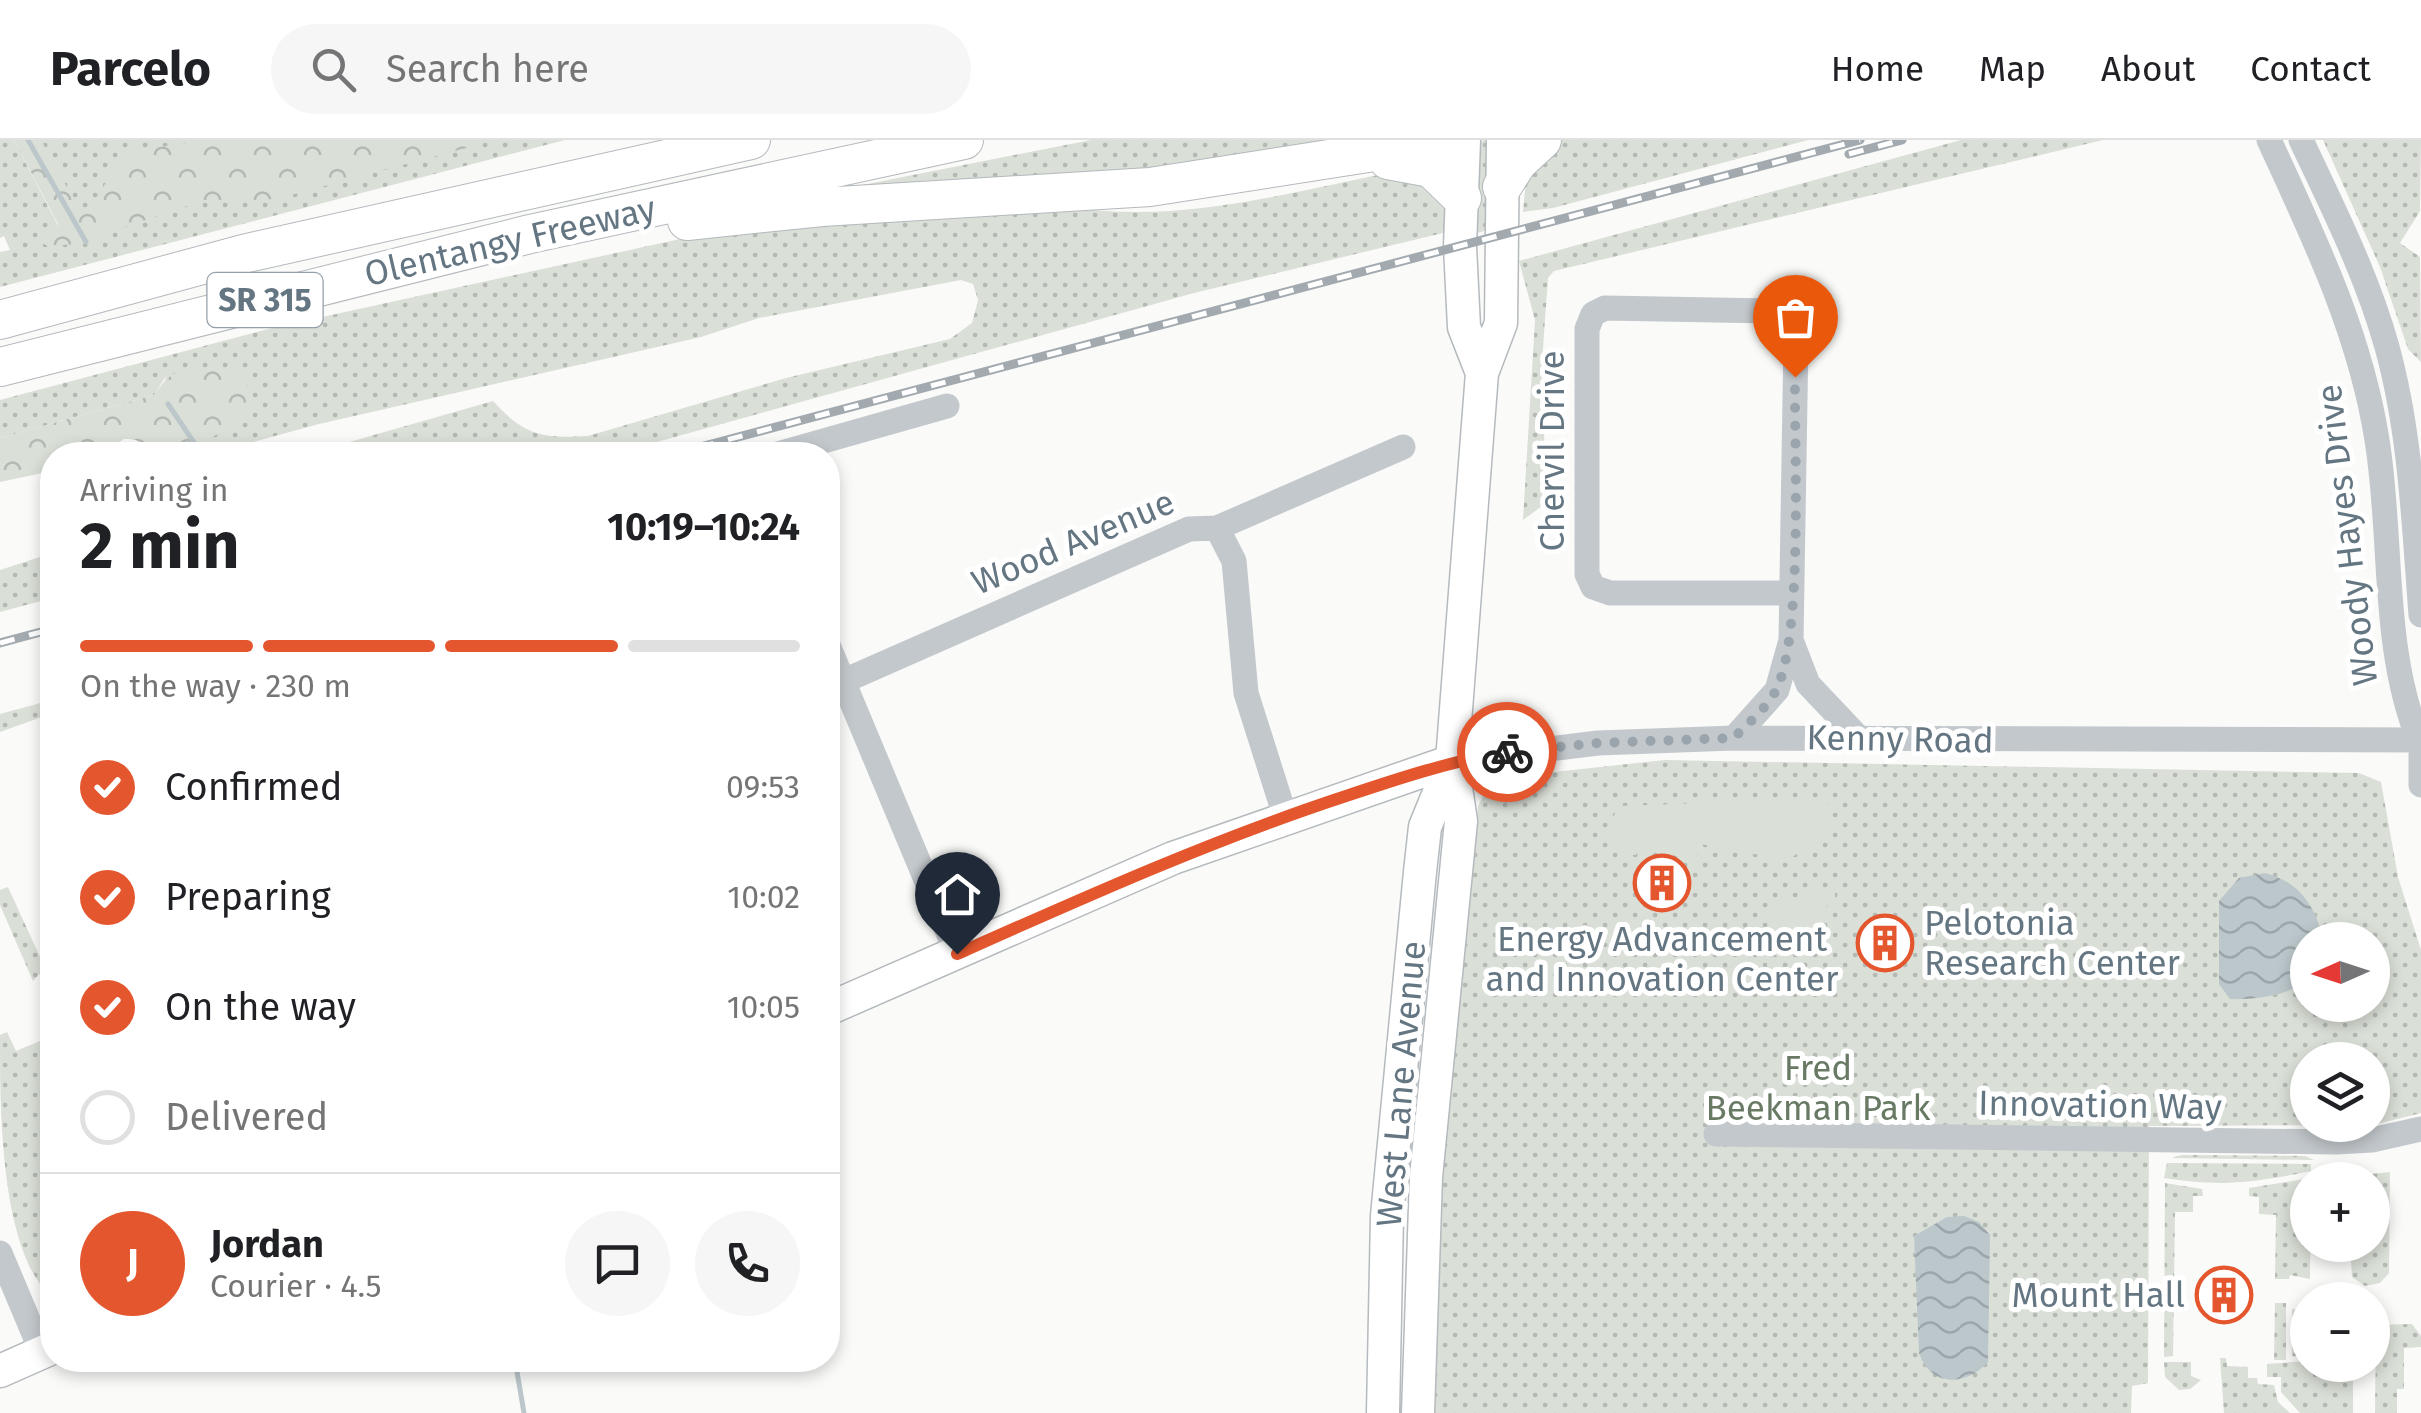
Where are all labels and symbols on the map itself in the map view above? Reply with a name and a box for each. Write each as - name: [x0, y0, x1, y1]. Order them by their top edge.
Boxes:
- street label: Olentangy Freeway: [360, 187, 660, 295]
- road number: SR 315: [208, 273, 322, 327]
- pin: [1753, 275, 1838, 378]
- street label: Chervil Drive: [1531, 350, 1573, 552]
- street label: Woody Hayes Drive: [2308, 382, 2386, 688]
- street label: Wood Avenue: [965, 481, 1181, 603]
- courier: [1457, 702, 1557, 802]
- street label: Kenny Road: [1806, 716, 1994, 762]
- pin: [915, 852, 1000, 955]
- building icon: Energy Advancement and Innovation Center: [1632, 853, 1692, 913]
- place label: Pelotonia Research Center: [1924, 902, 2180, 984]
- building icon: Pelotonia Research Center: [1855, 913, 1915, 973]
- place label: Energy Advancement and Innovation Center: [1485, 918, 1839, 1000]
- north arrow: [2290, 922, 2390, 1022]
- street label: West Lane Avenue: [1368, 939, 1434, 1229]
- park label: Fred Beekman Park: [1705, 1047, 1931, 1129]
- street label: Innovation Way: [1978, 1082, 2222, 1128]
- building icon: Mount Hall: [2194, 1265, 2254, 1325]
- place label: Mount Hall: [2012, 1274, 2185, 1316]

